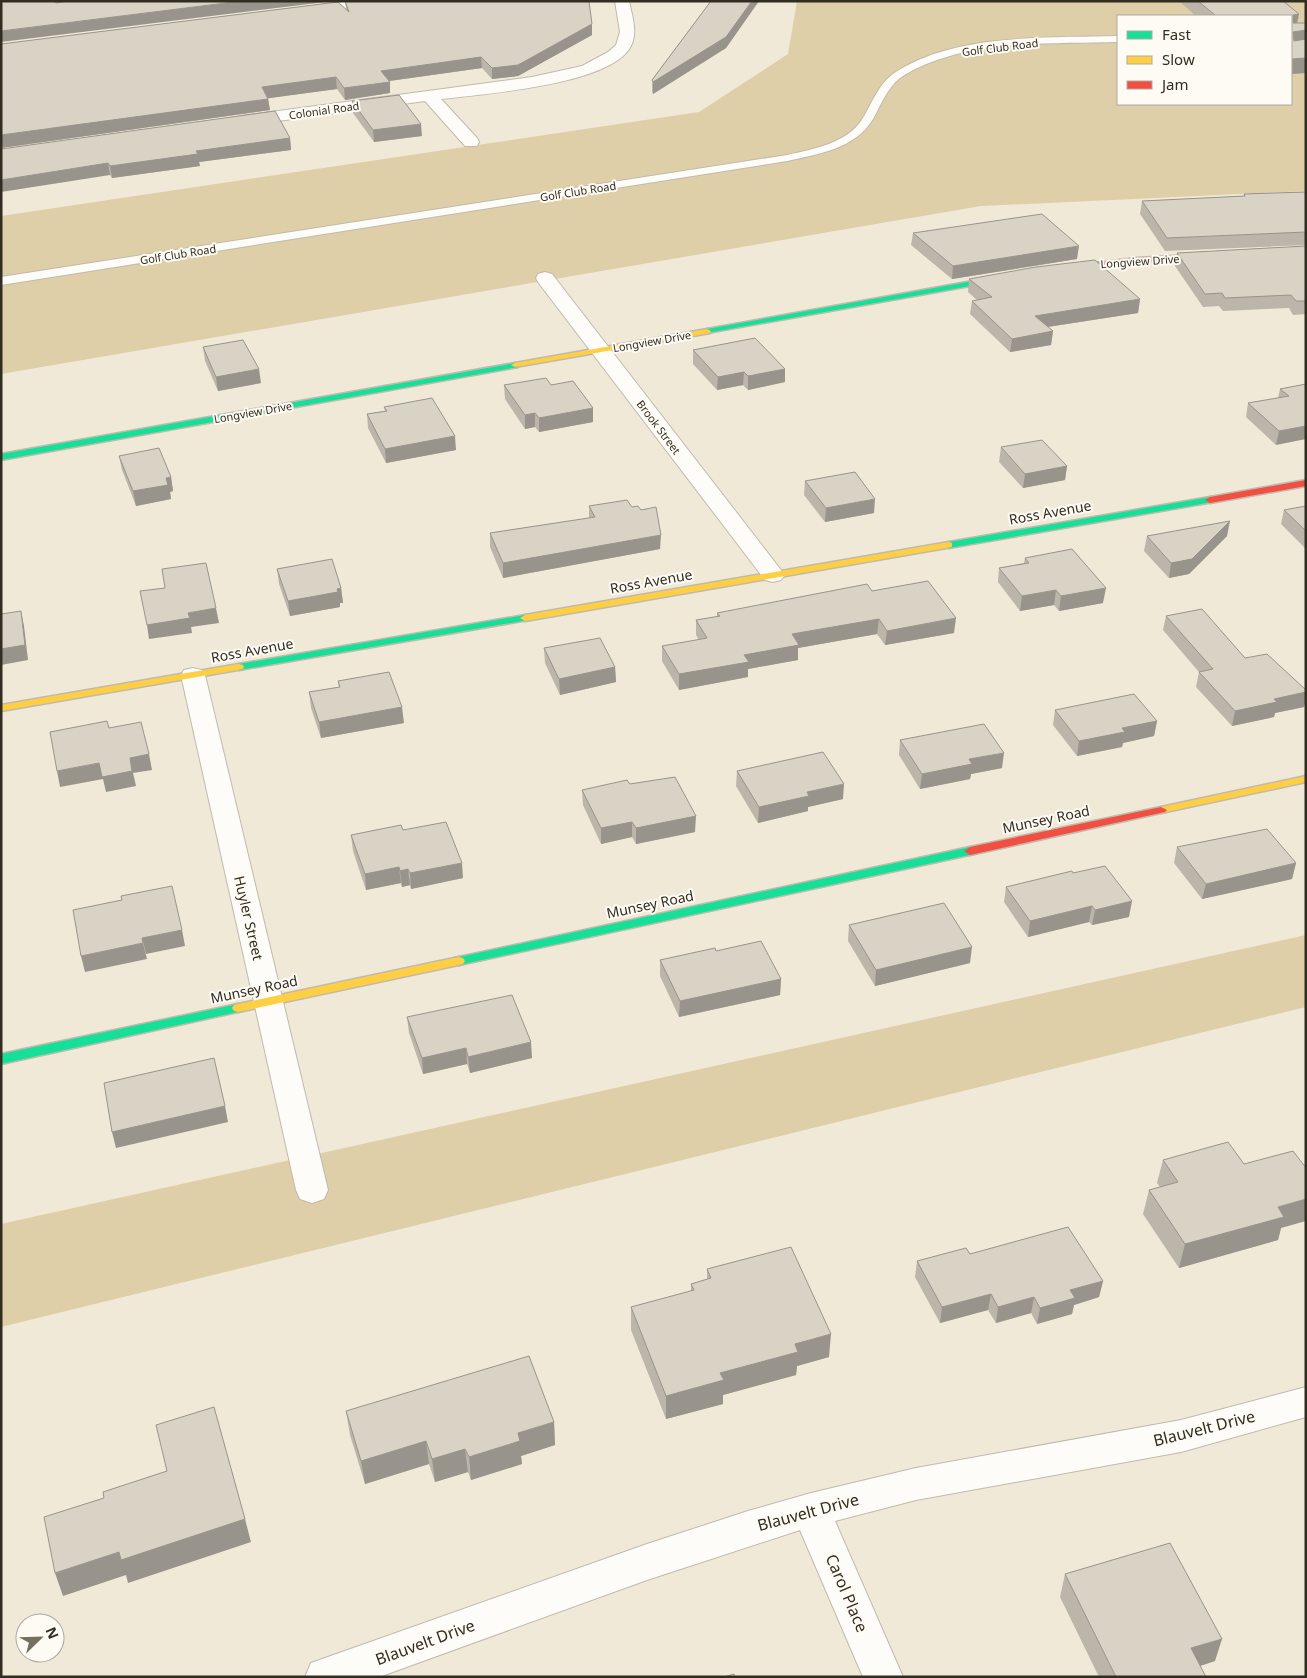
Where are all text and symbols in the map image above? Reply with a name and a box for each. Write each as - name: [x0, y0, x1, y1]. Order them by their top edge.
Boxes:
- legend: [1117, 15, 1292, 105]
- text: Fast: [1162, 24, 1191, 44]
- street label: Golf Club Road: [961, 35, 1039, 59]
- text: Slow: [1162, 49, 1195, 69]
- text: Jam: [1160, 74, 1189, 94]
- street label: Colonial Road: [288, 98, 360, 122]
- street label: Golf Club Road: [539, 178, 617, 204]
- street label: Golf Club Road: [139, 241, 217, 267]
- street label: Longview Drive: [1100, 251, 1180, 271]
- street label: Longview Drive: [612, 327, 692, 355]
- street label: Brook Street: [634, 397, 684, 457]
- street label: Longview Drive: [213, 398, 293, 426]
- street label: Ross Avenue: [1007, 495, 1093, 529]
- street label: Ross Avenue: [608, 564, 694, 598]
- street label: Ross Avenue: [209, 633, 295, 667]
- street label: Munsey Road: [1001, 800, 1091, 838]
- street label: Huyler Street: [230, 874, 268, 962]
- street label: Munsey Road: [605, 885, 695, 923]
- street label: Munsey Road: [209, 970, 299, 1008]
- street label: Blauvelt Drive: [1151, 1405, 1257, 1451]
- street label: Blauvelt Drive: [755, 1488, 861, 1536]
- street label: Carol Place: [821, 1551, 873, 1635]
- north arrow: [15, 1613, 65, 1663]
- street label: Blauvelt Drive: [372, 1614, 478, 1670]
- text: N: [41, 1624, 63, 1642]

